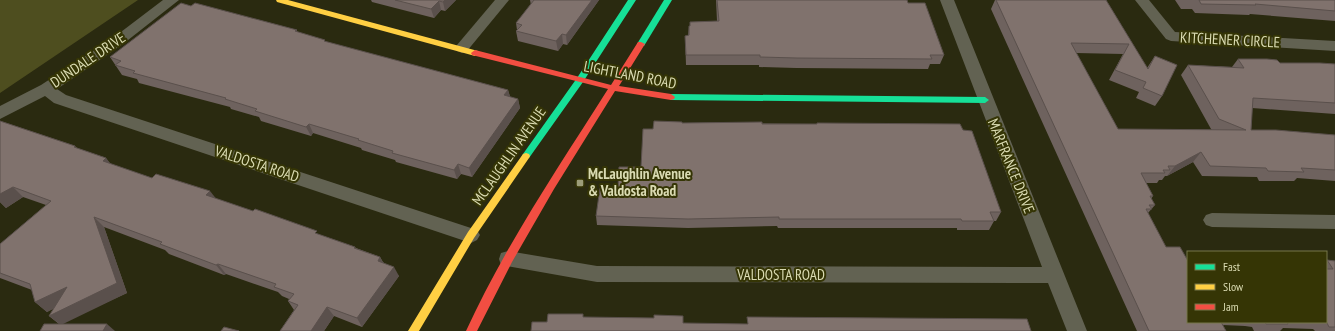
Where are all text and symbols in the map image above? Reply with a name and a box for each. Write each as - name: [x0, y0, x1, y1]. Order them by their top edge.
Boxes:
- street label: KITCHENER CIRCLE: [1180, 27, 1280, 52]
- street label: DUNDALE DRIVE: [47, 28, 129, 92]
- street label: LIGHTLAND ROAD: [582, 56, 678, 93]
- street label: MCLAUGHLIN AVENUE: [468, 103, 550, 209]
- street label: MARFRANCE DRIVE: [984, 116, 1039, 216]
- street label: VALDOSTA ROAD: [212, 141, 302, 186]
- place label: McLaughlin Avenue & Valdosta Road: [588, 164, 691, 200]
- marker: McLaughlin Avenue & Valdosta Road: [575, 178, 585, 188]
- legend: [1187, 251, 1327, 323]
- text: Fast: [1223, 259, 1241, 274]
- street label: VALDOSTA ROAD: [736, 265, 825, 284]
- text: Slow: [1223, 279, 1244, 294]
- text: Jam: [1222, 299, 1239, 314]

